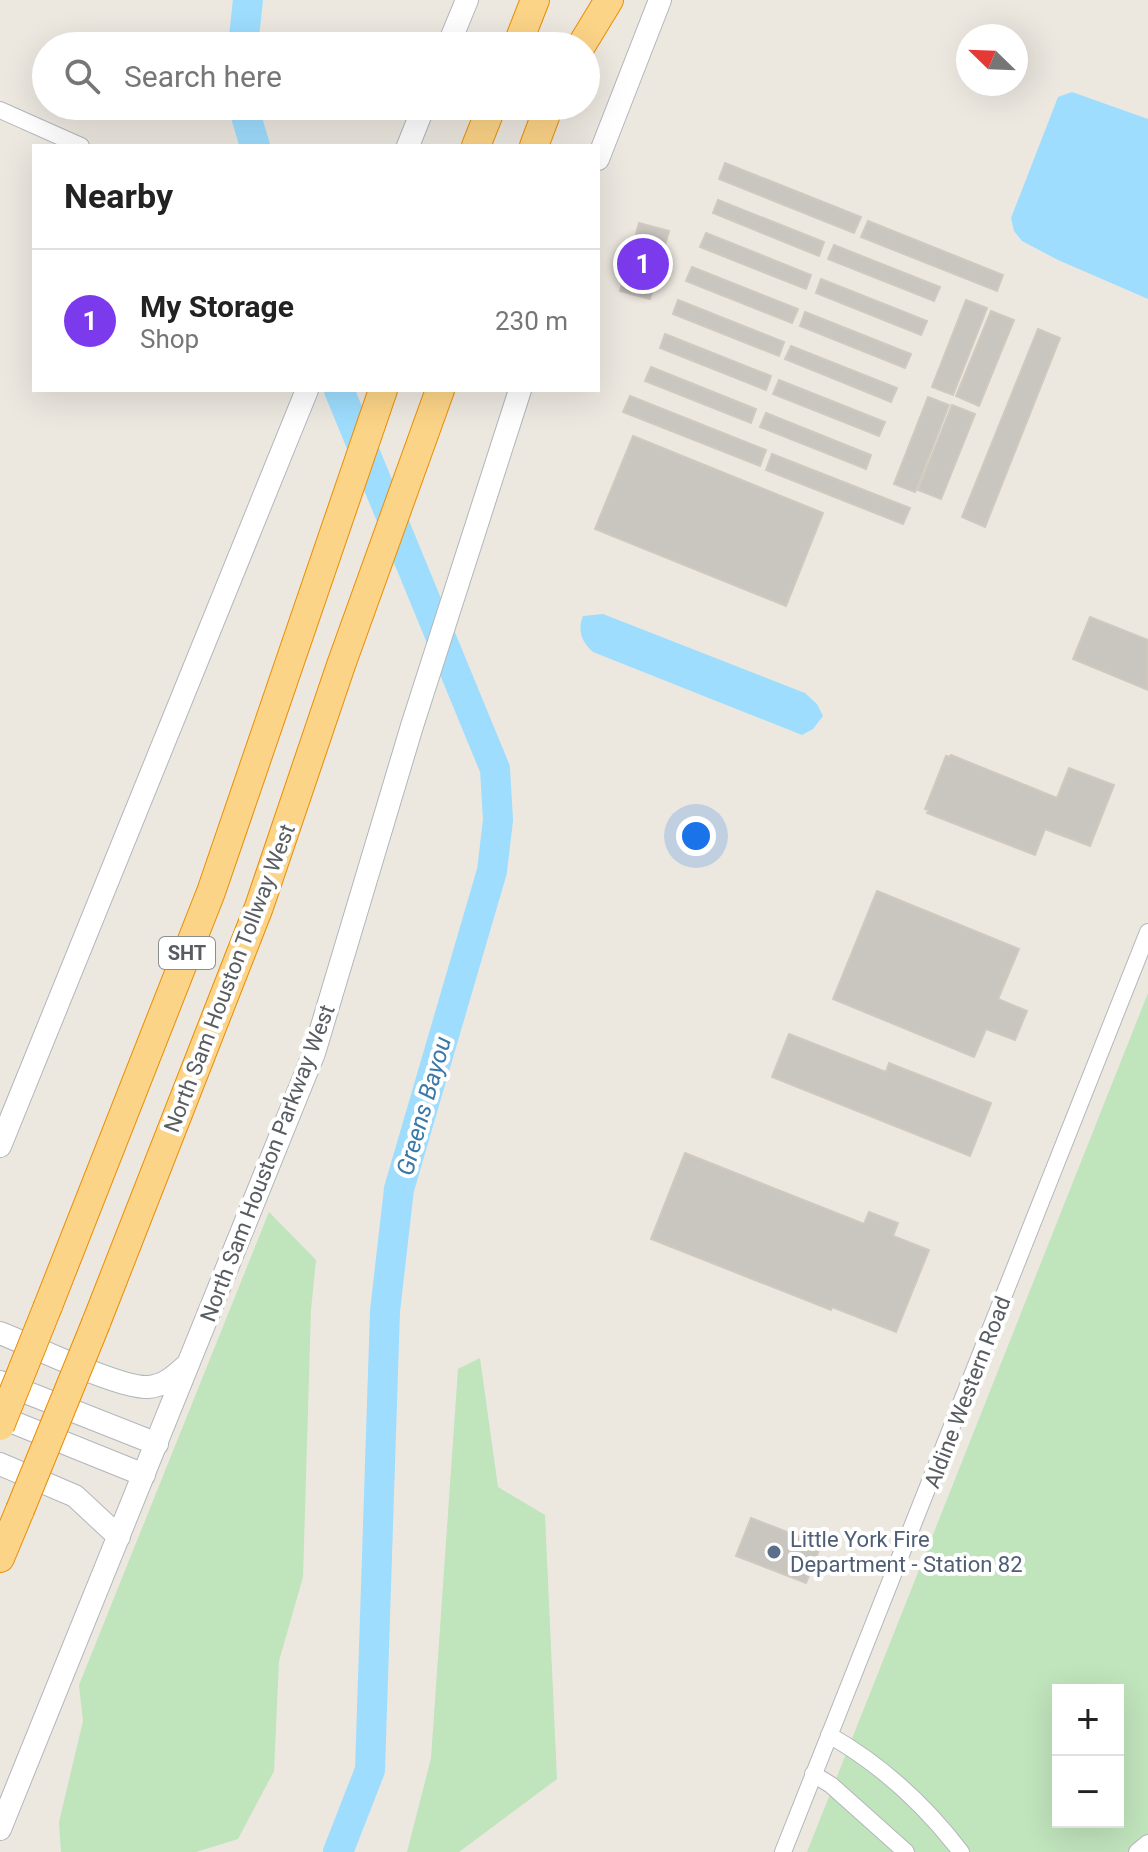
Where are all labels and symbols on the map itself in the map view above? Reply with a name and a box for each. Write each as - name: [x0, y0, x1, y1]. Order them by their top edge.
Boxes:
- north arrow: [956, 24, 1028, 96]
- pin: 1: [617, 234, 669, 294]
- your location: [676, 816, 716, 856]
- street label: North Sam Houston Tollway West: [159, 821, 300, 1136]
- road number: SHT: [159, 937, 215, 969]
- street label: North Sam Houston Parkway West: [195, 1001, 340, 1325]
- water label: Greens Bayou: [391, 1033, 457, 1179]
- street label: Aldine Western Road: [919, 1293, 1016, 1492]
- place label: Little York Fire Department - Station 82: [790, 1527, 1023, 1577]
- marker: Little York Fire Department - Station 82: [765, 1543, 783, 1561]

